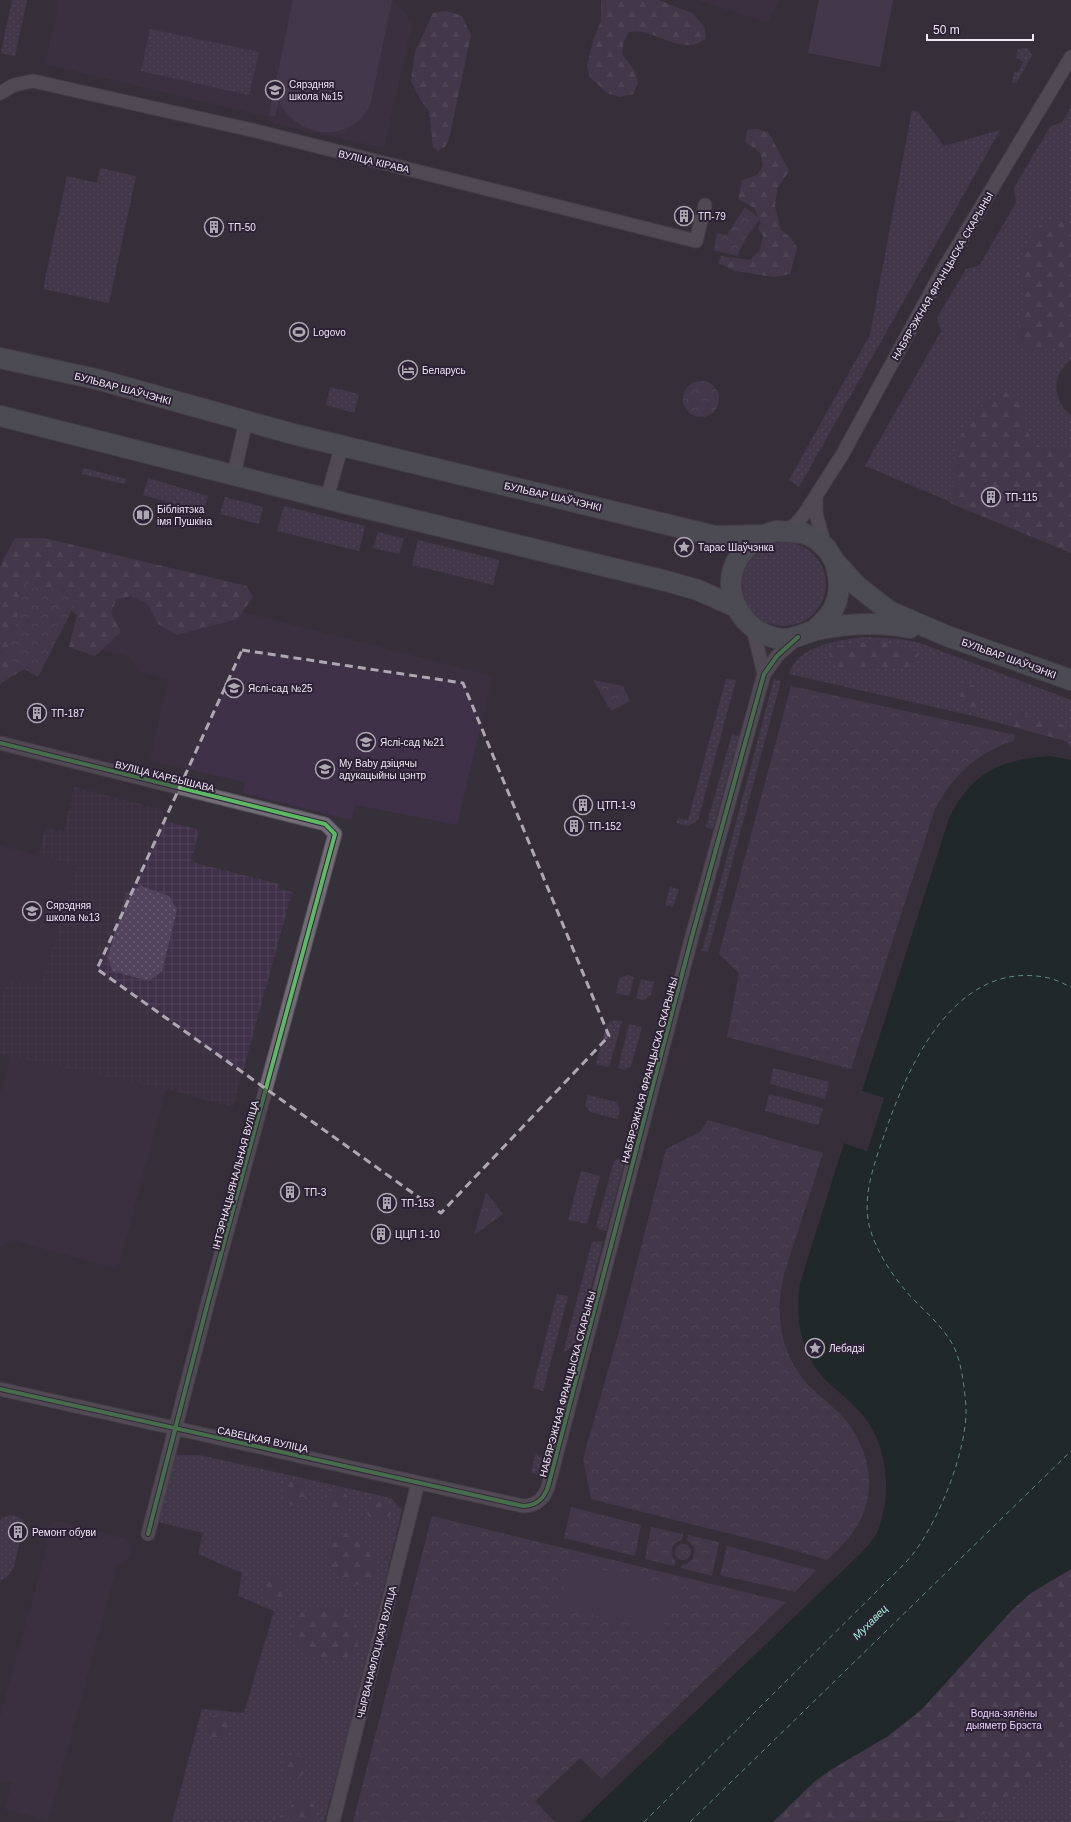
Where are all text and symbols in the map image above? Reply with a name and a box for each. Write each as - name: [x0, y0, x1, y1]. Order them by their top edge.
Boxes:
- scale bar: [927, 16, 1033, 42]
- text: 50 m: [933, 23, 960, 37]
- school or university icon: Сярэдняя школа №15: [264, 79, 286, 101]
- place label: Сярэдняя школа №15: [289, 79, 343, 102]
- street label: ВУЛІЦА КІРАВА: [337, 148, 411, 175]
- street label: НАБЯРЭЖНАЯ ФРАНЦЫСКА СКАРЫНЫ: [890, 190, 995, 362]
- building icon: ТП-79: [673, 205, 695, 227]
- place label: ТП-79: [698, 211, 726, 222]
- building icon: ТП-50: [203, 216, 225, 238]
- place label: ТП-50: [228, 222, 256, 233]
- sports icon: Logovo: [288, 321, 310, 343]
- place label: Logovo: [313, 327, 346, 338]
- hotel icon: Беларусь: [397, 359, 419, 381]
- place label: Беларусь: [422, 365, 466, 376]
- street label: БУЛЬВАР ШАЎЧЭНКІ: [73, 369, 173, 407]
- street label: БУЛЬВАР ШАЎЧЭНКІ: [503, 479, 603, 513]
- building icon: ТП-115: [980, 486, 1002, 508]
- place label: ТП-115: [1005, 492, 1038, 503]
- library icon: Бібліятэка імя Пушкіна: [132, 504, 154, 526]
- place label: Бібліятэка імя Пушкіна: [157, 504, 213, 527]
- place icon: Тарас Шаўчэнка: [673, 536, 695, 558]
- place label: Тарас Шаўчэнка: [698, 542, 774, 553]
- street label: БУЛЬВАР ШАЎЧЭНКІ: [960, 635, 1058, 681]
- school or university icon: Яслі-сад №25: [223, 677, 245, 699]
- place label: Яслі-сад №25: [248, 683, 313, 694]
- building icon: ТП-187: [26, 702, 48, 724]
- place label: ТП-187: [51, 708, 85, 719]
- school or university icon: Яслі-сад №21: [355, 731, 377, 753]
- place label: Яслі-сад №21: [380, 737, 445, 748]
- school or university icon: My Baby дзіцячы адукацыйны цэнтр: [314, 758, 336, 780]
- place label: My Baby дзіцячы адукацыйны цэнтр: [339, 758, 426, 781]
- street label: ВУЛІЦА КАРБЫШАВА: [114, 759, 216, 794]
- building icon: ЦТП-1-9: [572, 794, 594, 816]
- place label: ЦТП-1-9: [597, 800, 636, 811]
- building icon: ТП-152: [563, 815, 585, 837]
- place label: ТП-152: [588, 821, 622, 832]
- school or university icon: Сярэдняя школа №13: [21, 900, 43, 922]
- place label: Сярэдняя школа №13: [46, 900, 100, 923]
- street label: НАБЯРЭЖНАЯ ФРАНЦЫСКА СКАРЫНЫ: [619, 976, 680, 1164]
- street label: ІНТЭРНАЦЫЯНАЛЬНАЯ ВУЛІЦА: [210, 1099, 261, 1251]
- building icon: ТП-3: [279, 1181, 301, 1203]
- place label: ТП-3: [304, 1187, 327, 1198]
- building icon: ТП-153: [376, 1192, 398, 1214]
- place label: ТП-153: [401, 1198, 435, 1209]
- building icon: ЦЦП 1-10: [370, 1223, 392, 1245]
- place label: ЦЦП 1-10: [395, 1229, 440, 1240]
- street label: НАБЯРЭЖНАЯ ФРАНЦЫСКА СКАРЫНЫ: [537, 1290, 598, 1478]
- place icon: Лебядзі: [804, 1337, 826, 1359]
- place label: Лебядзі: [829, 1343, 865, 1354]
- street label: САВЕЦКАЯ ВУЛІЦА: [216, 1424, 310, 1455]
- building icon: Ремонт обуви: [7, 1521, 29, 1543]
- place label: Ремонт обуви: [32, 1527, 96, 1538]
- street label: ЧЫРВАНАФЛОЦКАЯ ВУЛІЦА: [355, 1584, 398, 1719]
- water label: Мухавец: [850, 1602, 890, 1642]
- park label: Водна-зялёны дыяметр Брэста: [966, 1708, 1042, 1731]

